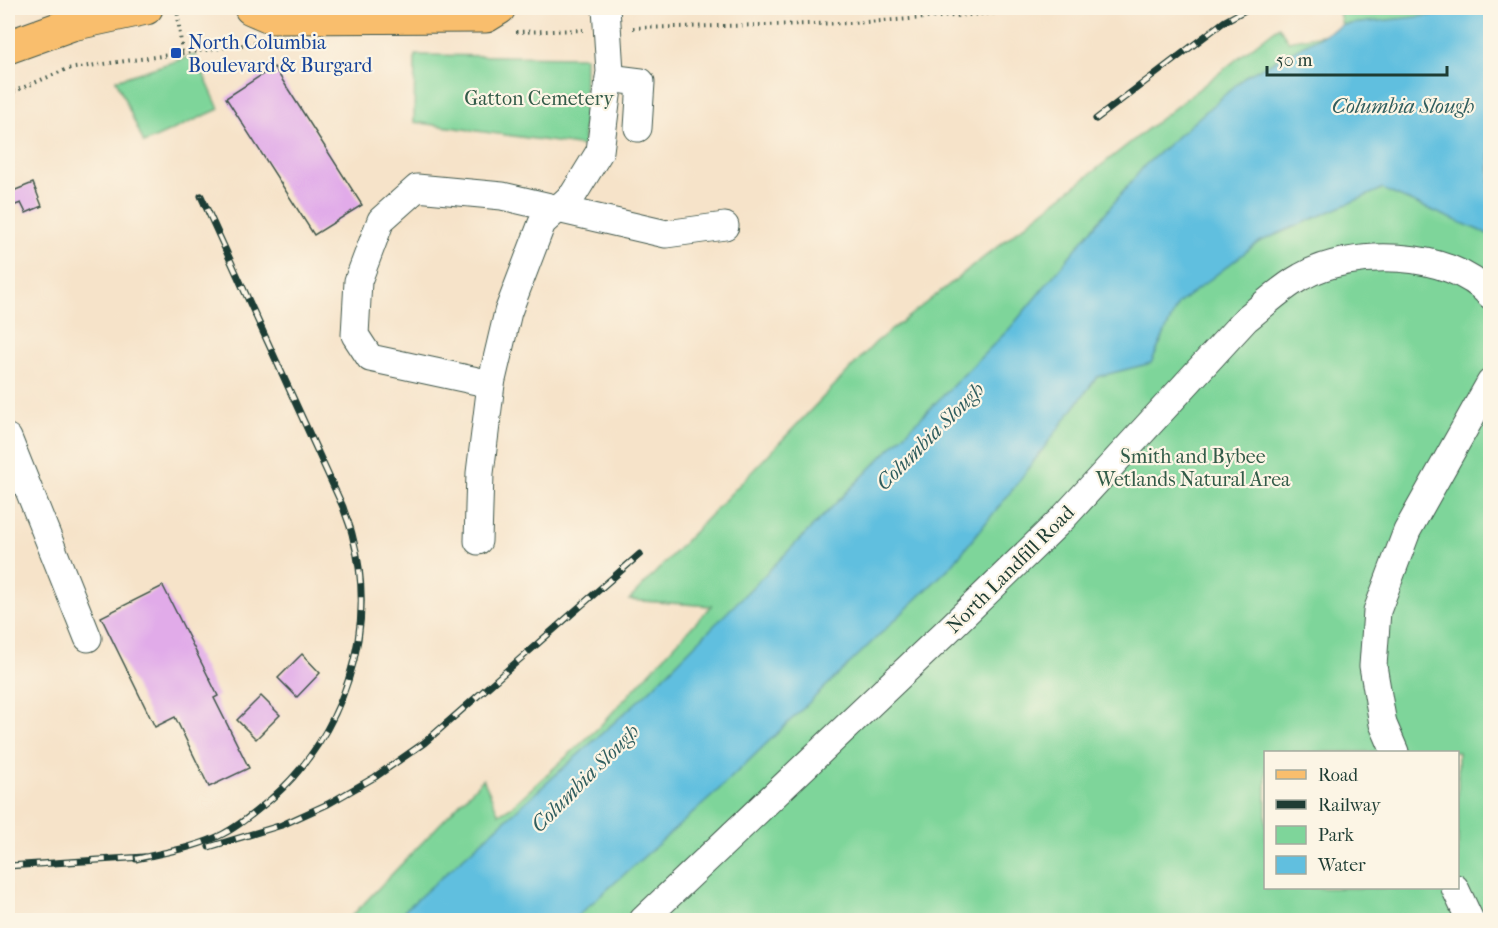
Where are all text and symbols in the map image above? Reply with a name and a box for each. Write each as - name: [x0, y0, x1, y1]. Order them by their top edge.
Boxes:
- place label: North Columbia Boulevard & Burgard: [188, 31, 374, 77]
- scale bar: [1267, 39, 1447, 77]
- marker: North Columbia Boulevard & Burgard: [169, 46, 183, 60]
- text: 50 m: [1276, 50, 1313, 71]
- park label: Gatton Cemetery: [464, 87, 615, 110]
- water label: Columbia Slough: [1332, 94, 1474, 118]
- water label: Columbia Slough: [871, 377, 989, 495]
- park label: Smith and Bybee Wetlands Natural Area: [1095, 445, 1291, 491]
- street label: North Landfill Road: [942, 500, 1080, 638]
- water label: Columbia Slough: [526, 719, 644, 837]
- legend: [1264, 751, 1459, 889]
- text: Road: [1318, 765, 1358, 786]
- text: Railway: [1318, 795, 1382, 816]
- text: Park: [1318, 825, 1355, 846]
- text: Water: [1317, 855, 1366, 876]

